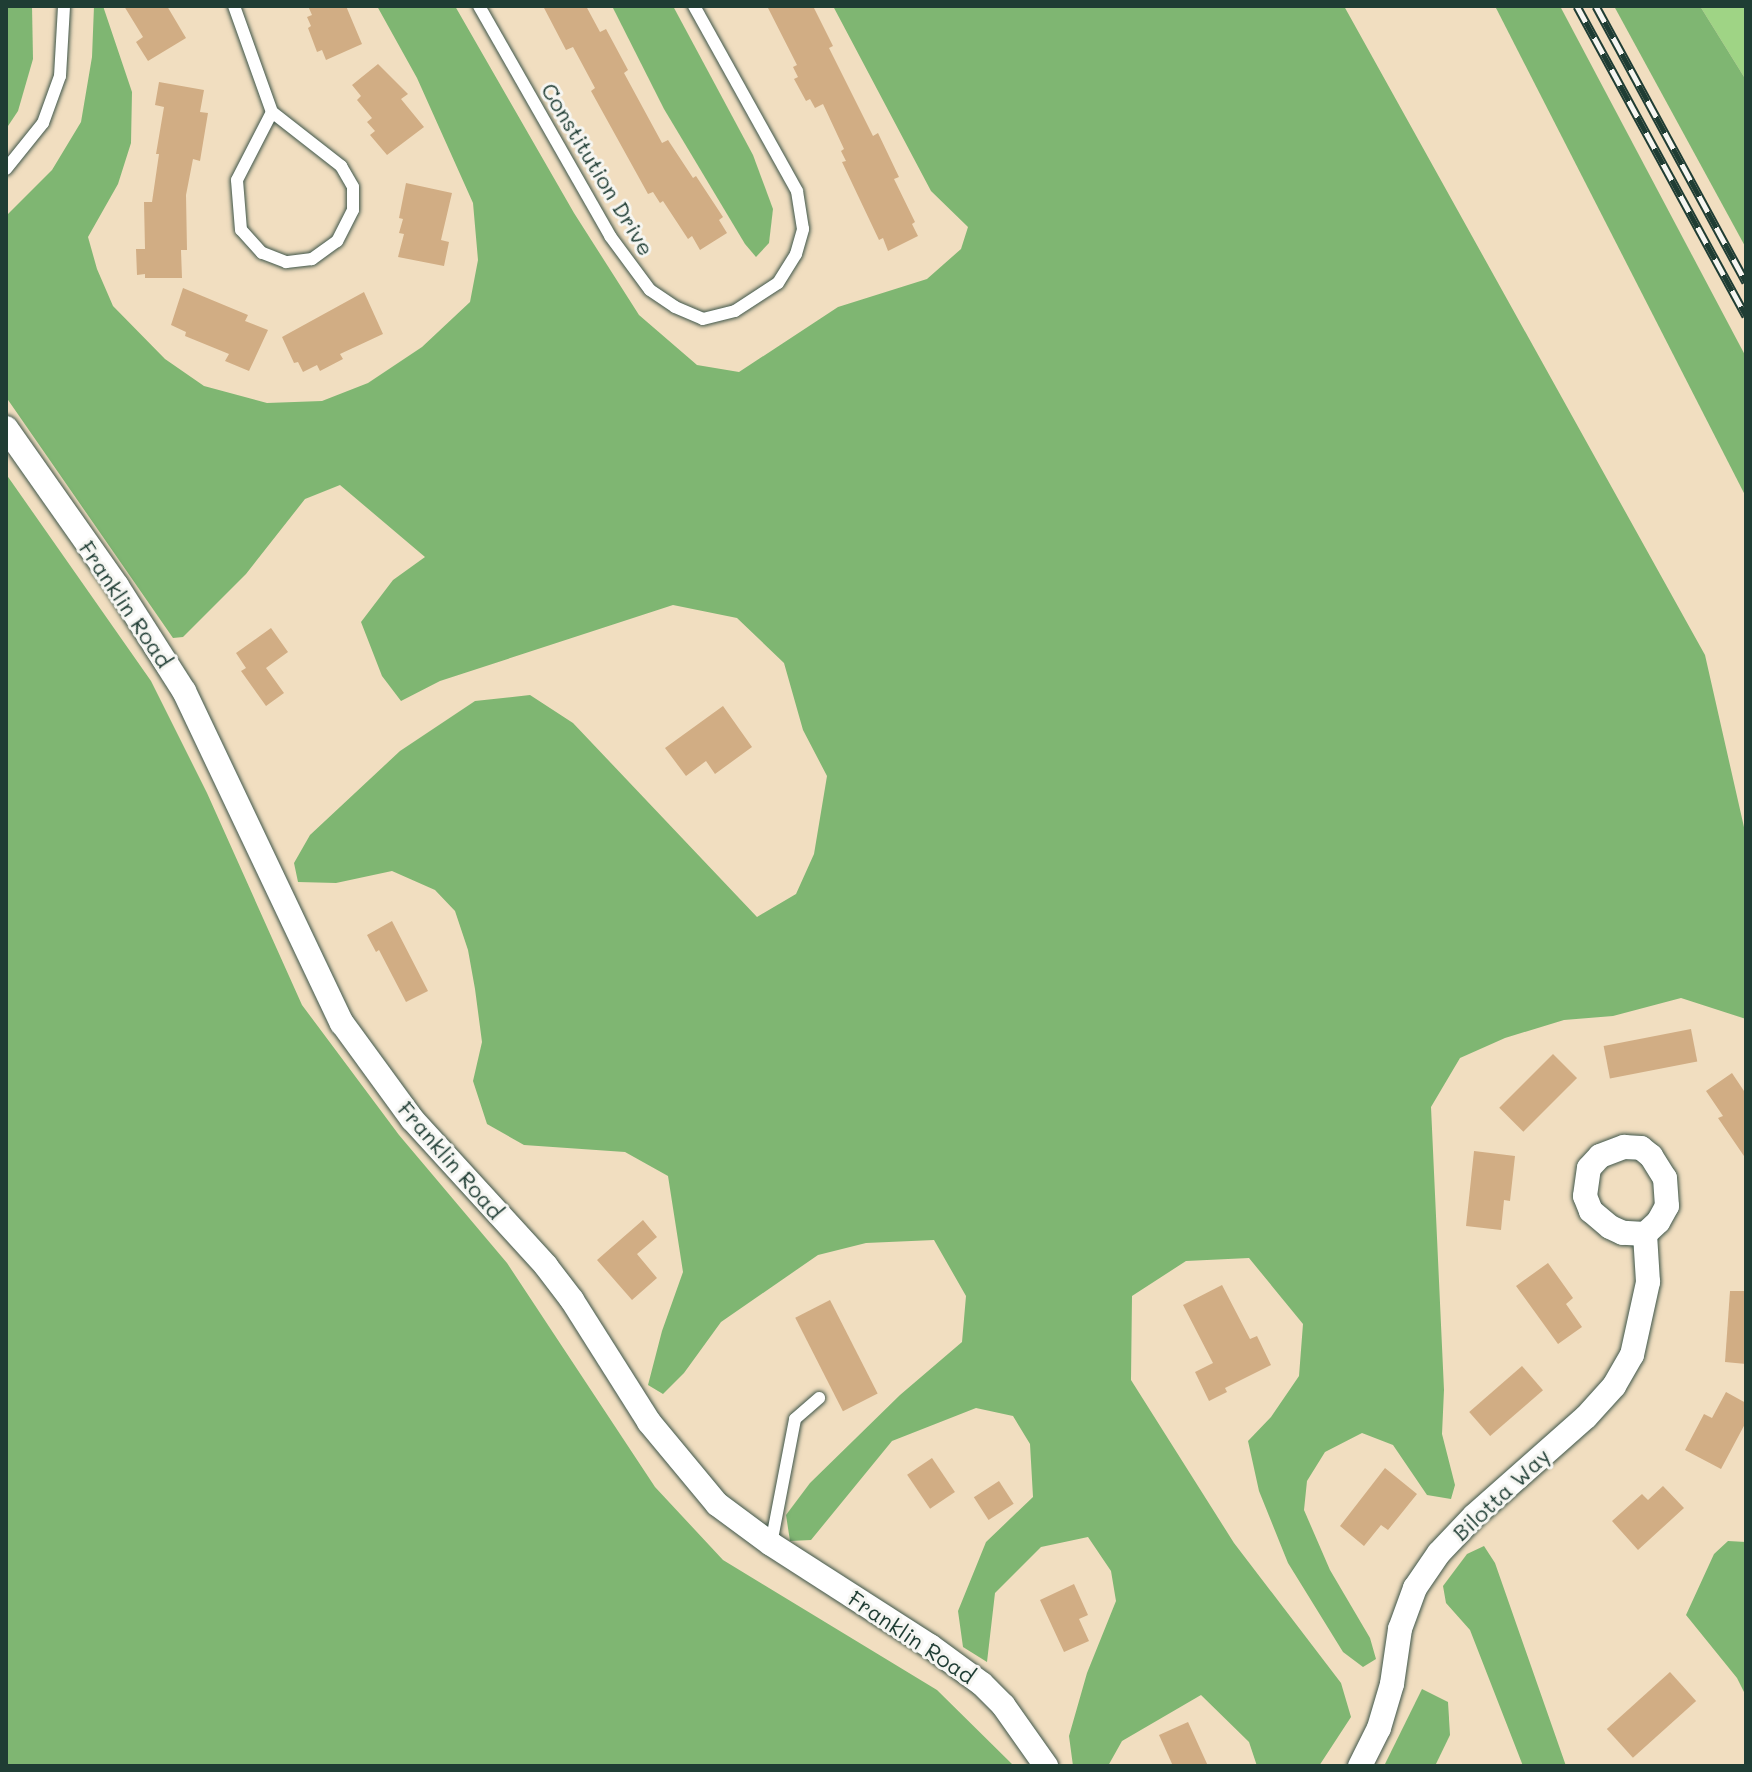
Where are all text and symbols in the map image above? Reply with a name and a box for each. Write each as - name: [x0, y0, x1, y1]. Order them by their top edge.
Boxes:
- street label: Constitution Drive: [536, 78, 660, 260]
- street label: Franklin Road: [74, 536, 178, 672]
- street label: Franklin Road: [393, 1096, 509, 1224]
- street label: Bilotta Way: [1447, 1442, 1555, 1546]
- street label: Franklin Road: [844, 1585, 980, 1689]

